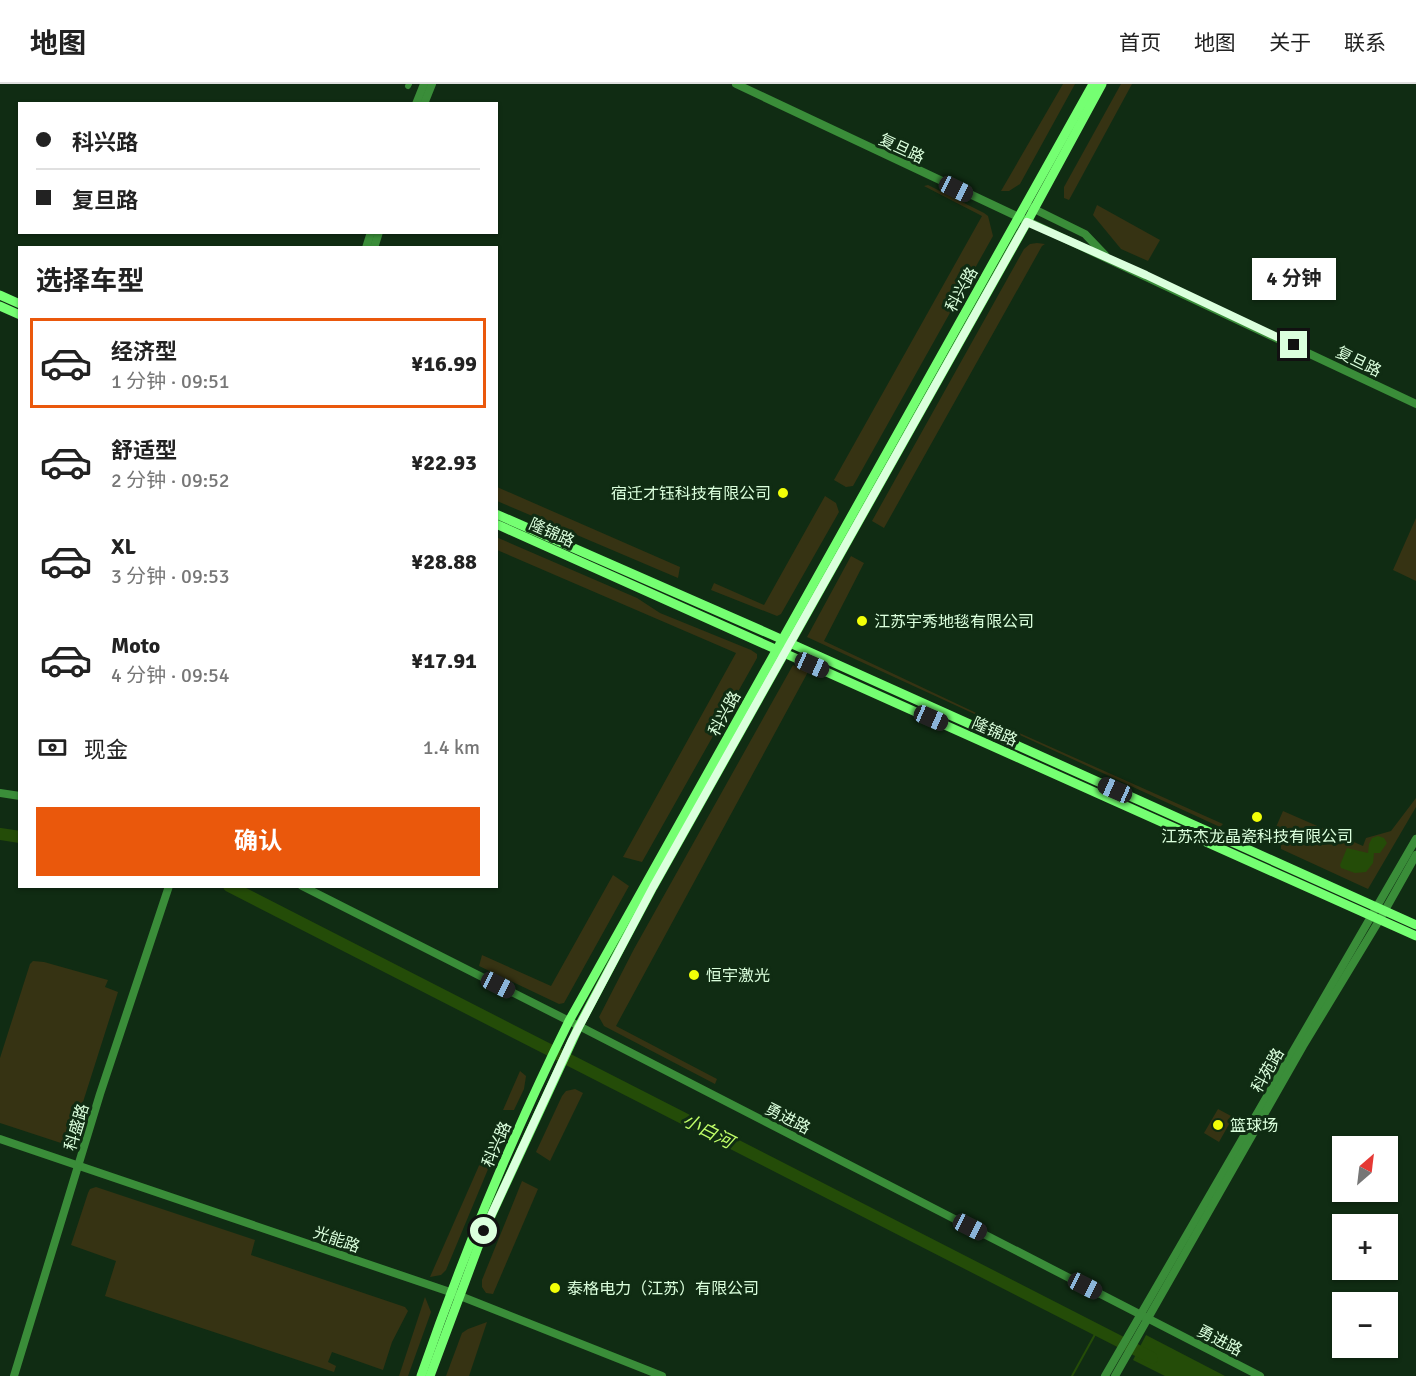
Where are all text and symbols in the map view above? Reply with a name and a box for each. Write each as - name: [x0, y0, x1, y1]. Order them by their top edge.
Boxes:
- text: 地图: [30, 27, 86, 61]
- text: 首页: [1119, 30, 1161, 56]
- text: 地图: [1194, 30, 1236, 56]
- text: 关于: [1269, 30, 1311, 56]
- text: 联系: [1344, 30, 1386, 56]
- text: 科兴路: [72, 129, 138, 156]
- street label: 复旦路: [876, 130, 928, 168]
- car: [936, 173, 976, 205]
- text: 复旦路: [72, 187, 138, 214]
- callout: 4 分钟: [1252, 258, 1336, 300]
- street label: 科兴路: [941, 264, 982, 315]
- text: 选择车型: [36, 265, 144, 298]
- text: 4 分钟: [1266, 266, 1322, 291]
- route end: [1280, 331, 1307, 358]
- icon: car: [39, 336, 93, 390]
- text: 经济型: [111, 338, 177, 365]
- street label: 复旦路: [1333, 342, 1385, 381]
- text: ¥16.99: [411, 350, 477, 377]
- text: 1 分钟 · 09:51: [111, 369, 230, 394]
- icon: car: [39, 435, 93, 489]
- text: 舒适型: [111, 437, 177, 464]
- text: ¥22.93: [411, 449, 477, 476]
- text: 2 分钟 · 09:52: [111, 468, 230, 493]
- place label: 宿迁才钰科技有限公司: [611, 484, 771, 504]
- marker: 宿迁才钰科技有限公司: [776, 486, 790, 500]
- street label: 隆锦路: [526, 514, 578, 552]
- text: XL: [111, 533, 136, 560]
- icon: car: [39, 534, 93, 588]
- text: ¥28.88: [411, 548, 477, 575]
- text: 3 分钟 · 09:53: [111, 564, 230, 589]
- place label: 江苏宇秀地毯有限公司: [874, 612, 1034, 632]
- marker: 江苏宇秀地毯有限公司: [855, 614, 869, 628]
- text: Moto: [111, 632, 160, 659]
- icon: car: [39, 633, 93, 687]
- text: ¥17.91: [411, 647, 477, 674]
- car: [792, 649, 832, 681]
- text: 4 分钟 · 09:54: [111, 663, 230, 688]
- street label: 科兴路: [704, 688, 745, 739]
- car: [911, 702, 951, 734]
- street label: 隆锦路: [969, 713, 1021, 751]
- icon: cash: [36, 731, 69, 764]
- text: 1.4 km: [423, 735, 480, 760]
- text: 现金: [84, 736, 128, 763]
- car: [1095, 774, 1135, 806]
- button: 确认: [36, 807, 480, 876]
- marker: 江苏杰龙晶瓷科技有限公司: [1250, 810, 1264, 824]
- place label: 江苏杰龙晶瓷科技有限公司: [1161, 827, 1353, 847]
- place label: 恒宇激光: [706, 966, 770, 986]
- marker: 恒宇激光: [687, 968, 701, 982]
- car: [478, 969, 518, 1001]
- street label: 科苑路: [1247, 1045, 1289, 1096]
- street label: 勇进路: [762, 1099, 813, 1139]
- street label: 科盛路: [60, 1101, 94, 1153]
- water label: 小白河: [679, 1109, 740, 1154]
- place label: 篮球场: [1230, 1116, 1278, 1136]
- street label: 科兴路: [478, 1118, 516, 1170]
- marker: 篮球场: [1211, 1118, 1225, 1132]
- north arrow: [1332, 1136, 1398, 1202]
- map controls: [1332, 1136, 1398, 1358]
- car: [950, 1211, 990, 1243]
- button: +: [1332, 1214, 1398, 1280]
- route start: [470, 1217, 497, 1244]
- street label: 光能路: [311, 1223, 363, 1257]
- car: [1065, 1270, 1105, 1302]
- place label: 泰格电力（江苏）有限公司: [567, 1279, 759, 1299]
- marker: 泰格电力（江苏）有限公司: [548, 1281, 562, 1295]
- button: −: [1332, 1292, 1398, 1358]
- street label: 勇进路: [1194, 1321, 1245, 1361]

